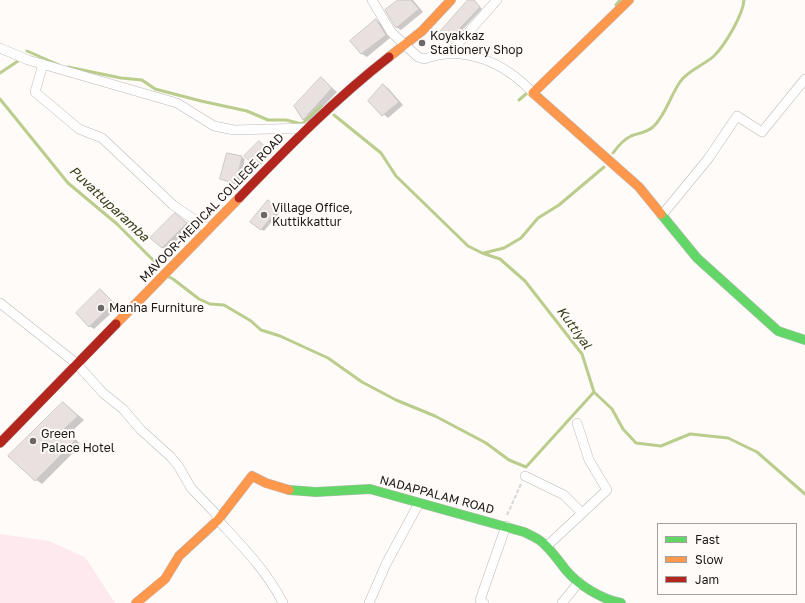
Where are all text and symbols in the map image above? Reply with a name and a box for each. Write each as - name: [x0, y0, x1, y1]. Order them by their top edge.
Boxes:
- place label: Koyakkaz Stationery Shop: [430, 29, 523, 57]
- marker: Koyakkaz Stationery Shop: [417, 38, 427, 48]
- street label: MAVOOR-MEDICAL COLLEGE ROAD: [137, 131, 287, 285]
- water label: Puvattuparamba: [66, 163, 152, 245]
- place label: Village Office, Kuttikkattur: [272, 201, 353, 229]
- marker: Village Office, Kuttikkattur: [259, 210, 269, 220]
- place label: Manha Furniture: [109, 301, 204, 315]
- marker: Manha Furniture: [96, 303, 106, 313]
- water label: Kuttiyal: [553, 304, 595, 352]
- place label: Green Palace Hotel: [41, 427, 115, 455]
- marker: Green Palace Hotel: [28, 436, 38, 446]
- street label: NADAPPALAM ROAD: [378, 473, 496, 517]
- legend: [657, 523, 797, 595]
- text: Fast: [695, 532, 720, 547]
- text: Slow: [695, 552, 723, 567]
- text: Jam: [695, 572, 719, 587]

